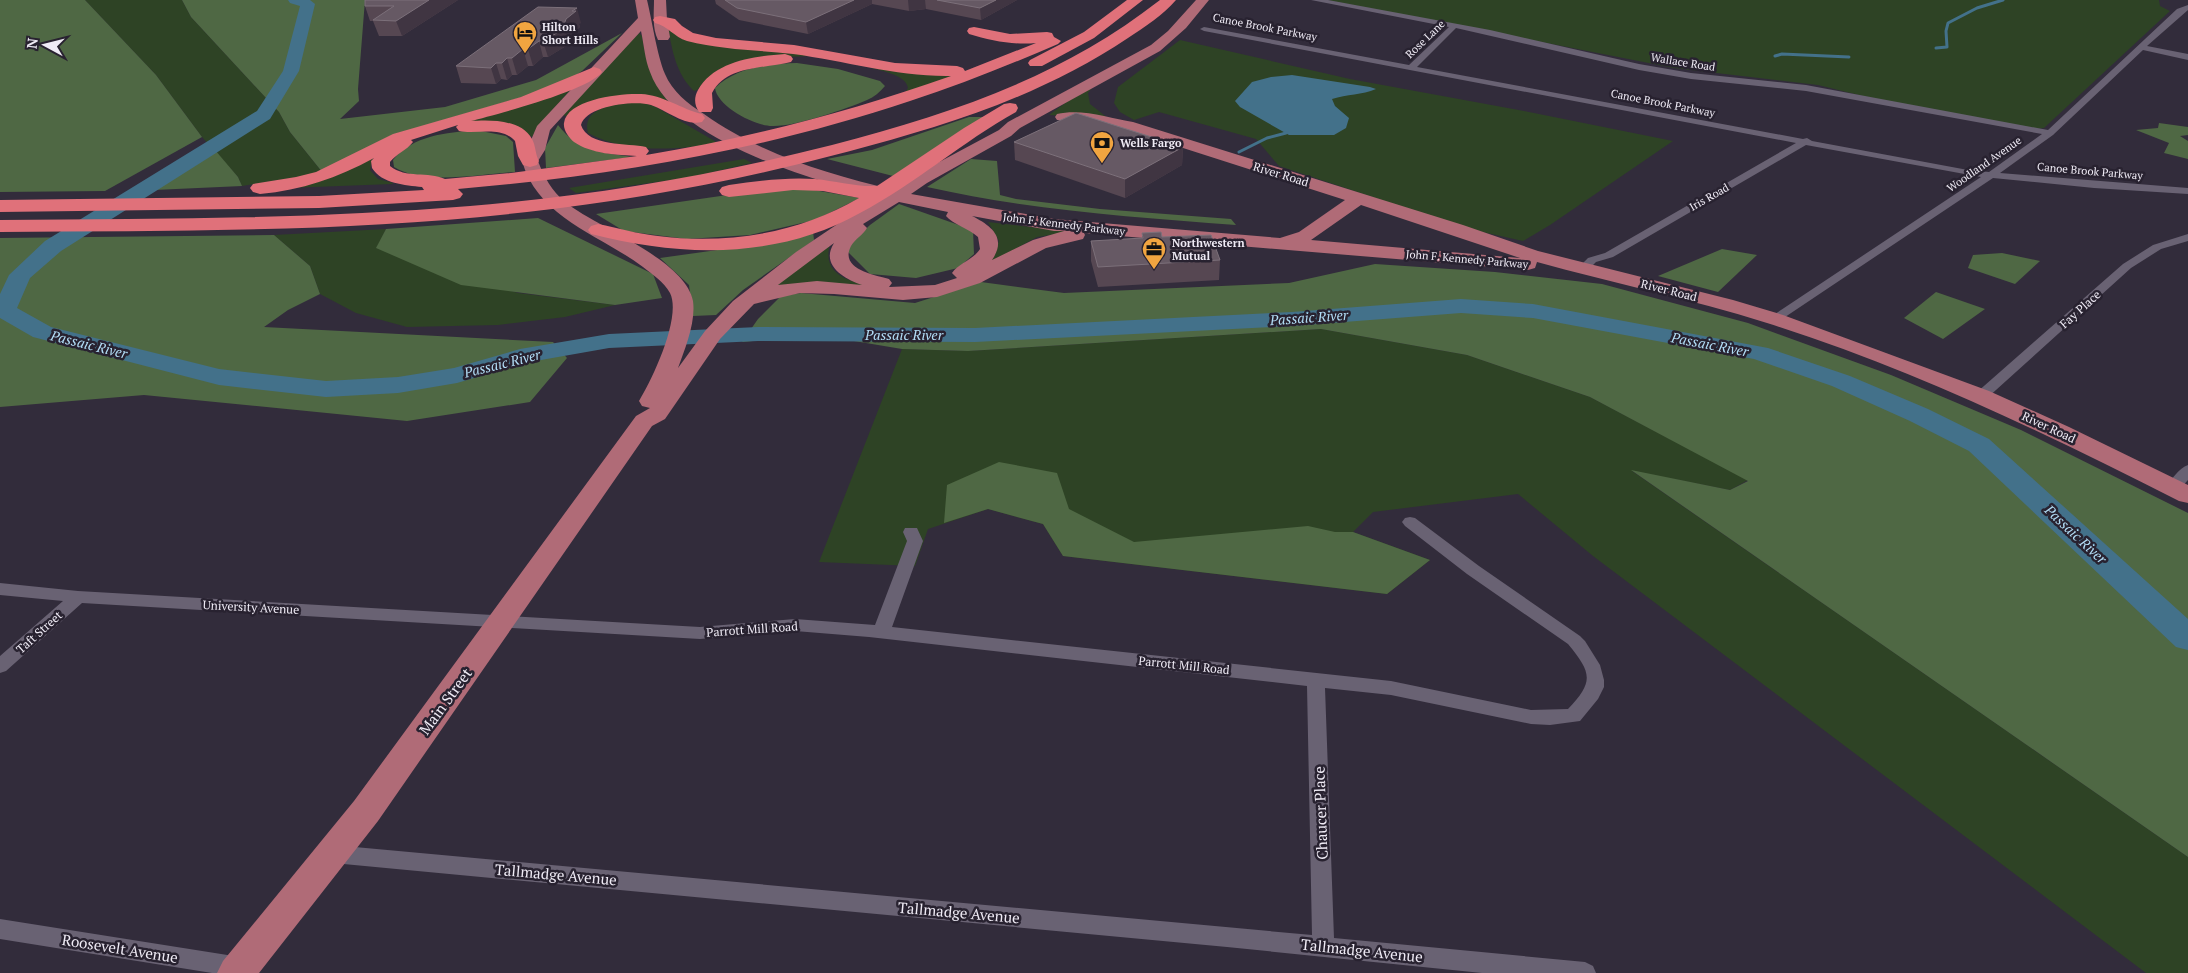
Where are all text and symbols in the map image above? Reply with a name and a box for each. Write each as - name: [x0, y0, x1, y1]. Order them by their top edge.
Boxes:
- street label: Canoe Brook Parkway: [1212, 10, 1319, 44]
- street label: Rose Lane: [1402, 16, 1448, 61]
- north arrow: [20, 20, 70, 70]
- hotel icon: Hilton Short Hills: [512, 20, 538, 54]
- place label: Hilton Short Hills: [542, 20, 598, 47]
- text: N: [22, 37, 42, 50]
- street label: Wallace Road: [1650, 50, 1716, 74]
- street label: Canoe Brook Parkway: [1610, 86, 1717, 120]
- bank icon: Wells Fargo: [1089, 130, 1115, 164]
- street label: Woodland Avenue: [1944, 133, 2024, 195]
- place label: Wells Fargo: [1120, 136, 1182, 150]
- street label: River Road: [1251, 158, 1311, 190]
- street label: Canoe Brook Parkway: [2037, 159, 2144, 183]
- street label: Iris Road: [1687, 180, 1731, 214]
- street label: John F. Kennedy Parkway: [1002, 210, 1126, 238]
- office icon: Northwestern Mutual: [1141, 236, 1167, 270]
- place label: Northwestern Mutual: [1172, 236, 1245, 263]
- street label: John F. Kennedy Parkway: [1405, 247, 1529, 271]
- street label: River Road: [1639, 276, 1699, 304]
- street label: Fay Place: [2056, 287, 2104, 331]
- water label: Passaic River: [1268, 305, 1349, 329]
- water label: Passaic River: [48, 325, 130, 363]
- water label: Passaic River: [864, 325, 944, 344]
- water label: Passaic River: [1669, 327, 1751, 361]
- water label: Passaic River: [461, 344, 543, 382]
- street label: River Road: [2020, 408, 2079, 446]
- water label: Passaic River: [2040, 500, 2112, 568]
- street label: University Avenue: [202, 597, 300, 617]
- street label: Taft Street: [13, 607, 65, 656]
- street label: Parrott Mill Road: [706, 618, 799, 640]
- street label: Parrott Mill Road: [1138, 653, 1231, 677]
- street label: Main Street: [414, 663, 476, 738]
- street label: Chaucer Place: [1308, 766, 1332, 860]
- street label: Tallmadge Avenue: [494, 859, 618, 889]
- street label: Tallmadge Avenue: [897, 897, 1021, 927]
- street label: Roosevelt Avenue: [61, 929, 179, 967]
- street label: Tallmadge Avenue: [1300, 934, 1424, 966]

